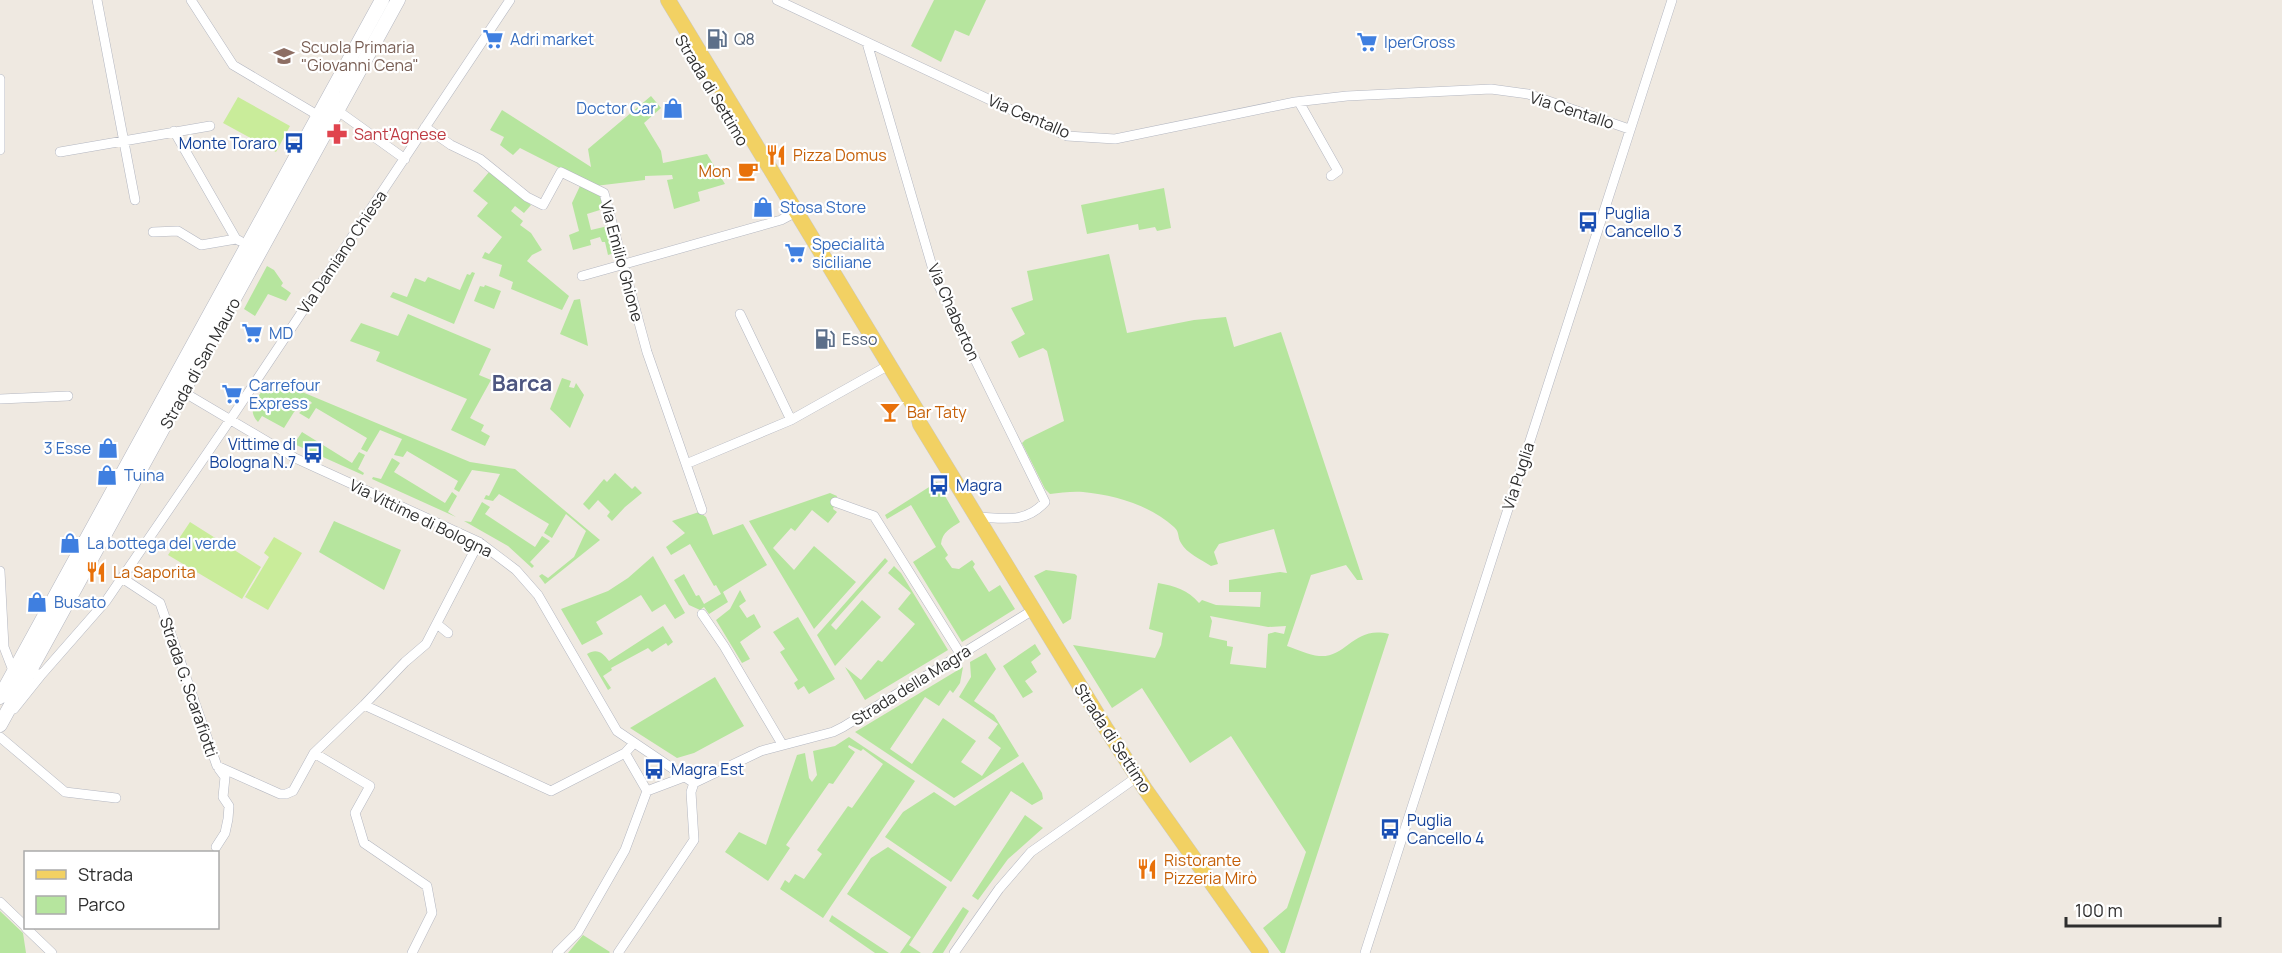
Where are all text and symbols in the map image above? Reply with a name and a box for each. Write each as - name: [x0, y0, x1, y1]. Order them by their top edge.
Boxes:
- supermarket icon: Adri market: [481, 27, 505, 51]
- fuel station icon: Q8: [705, 27, 729, 51]
- place label: Adri market: [510, 28, 594, 50]
- place label: Q8: [734, 28, 755, 50]
- street label: Strada di Settimo: [670, 30, 754, 150]
- supermarket icon: IperGross: [1355, 30, 1379, 54]
- place label: IperGross: [1384, 31, 1455, 53]
- place label: Scuola Primaria "Giovanni Cena": [301, 36, 419, 76]
- school or university icon: Scuola Primaria "Giovanni Cena": [272, 44, 296, 68]
- street label: Via Centallo: [1527, 86, 1617, 134]
- street label: Via Centallo: [984, 89, 1074, 143]
- shop icon: Doctor Car: [661, 96, 685, 120]
- place label: Doctor Car: [576, 97, 656, 119]
- pharmacy icon: Sant'Agnese: [325, 122, 349, 146]
- place label: Sant'Agnese: [354, 123, 446, 145]
- bus stop icon: Monte Toraro: [282, 131, 306, 155]
- place label: Monte Toraro: [179, 132, 277, 154]
- restaurant icon: Pizza Domus: [764, 143, 788, 167]
- place label: Pizza Domus: [793, 144, 887, 166]
- cafe icon: Mon: [736, 159, 760, 183]
- place label: Mon: [699, 160, 731, 182]
- street label: Via Damiano Chiesa: [292, 186, 392, 318]
- shop icon: Stosa Store: [751, 195, 775, 219]
- place label: Stosa Store: [780, 196, 866, 218]
- street label: Via Emilio Ghione: [595, 198, 649, 324]
- place label: Puglia Cancello 3: [1605, 202, 1682, 242]
- bus stop icon: Puglia Cancello 3: [1576, 210, 1600, 234]
- place label: Specialità siciliane: [812, 233, 885, 273]
- supermarket icon: Specialità siciliane: [783, 241, 807, 265]
- street label: Via Chaberton: [923, 260, 985, 364]
- street label: Strada di San Mauro: [155, 293, 245, 433]
- supermarket icon: MD: [240, 321, 264, 345]
- place label: MD: [269, 322, 293, 344]
- fuel station icon: Esso: [813, 327, 837, 351]
- place label: Esso: [842, 328, 877, 350]
- district label: Barca: [492, 368, 552, 398]
- place label: Carrefour Express: [249, 374, 320, 414]
- supermarket icon: Carrefour Express: [220, 382, 244, 406]
- bar icon: Bar Taty: [878, 400, 902, 424]
- place label: Bar Taty: [907, 401, 967, 423]
- place label: Vittime di Bologna N.7: [209, 433, 296, 473]
- shop icon: 3 Esse: [96, 436, 120, 460]
- place label: 3 Esse: [44, 437, 91, 459]
- street label: Via Puglia: [1497, 439, 1539, 513]
- bus stop icon: Vittime di Bologna N.7: [301, 441, 325, 465]
- shop icon: Tuina: [95, 463, 119, 487]
- place label: Tuina: [124, 464, 164, 486]
- bus stop icon: Magra: [927, 473, 951, 497]
- street label: Via Vittime di Bologna: [346, 474, 496, 562]
- place label: Magra: [956, 474, 1002, 496]
- shop icon: La bottega del verde: [58, 531, 82, 555]
- place label: La bottega del verde: [87, 532, 236, 554]
- restaurant icon: La Saporita: [84, 560, 108, 584]
- place label: La Saporita: [113, 561, 196, 583]
- shop icon: Busato: [25, 590, 49, 614]
- place label: Busato: [54, 591, 106, 613]
- street label: Strada G. Scarafiotti: [155, 614, 223, 760]
- street label: Strada della Magra: [847, 639, 975, 731]
- street label: Strada di Settimo: [1069, 679, 1157, 797]
- bus stop icon: Magra Est: [642, 757, 666, 781]
- place label: Magra Est: [671, 758, 744, 780]
- place label: Puglia Cancello 4: [1407, 809, 1484, 849]
- bus stop icon: Puglia Cancello 4: [1378, 817, 1402, 841]
- place label: Ristorante Pizzeria Mirò: [1164, 849, 1257, 889]
- legend: [24, 851, 219, 929]
- restaurant icon: Ristorante Pizzeria Mirò: [1135, 857, 1159, 881]
- text: Strada: [78, 862, 133, 886]
- scale bar: [2066, 890, 2220, 928]
- text: Parco: [78, 892, 125, 916]
- text: 100 m: [2075, 898, 2123, 922]

